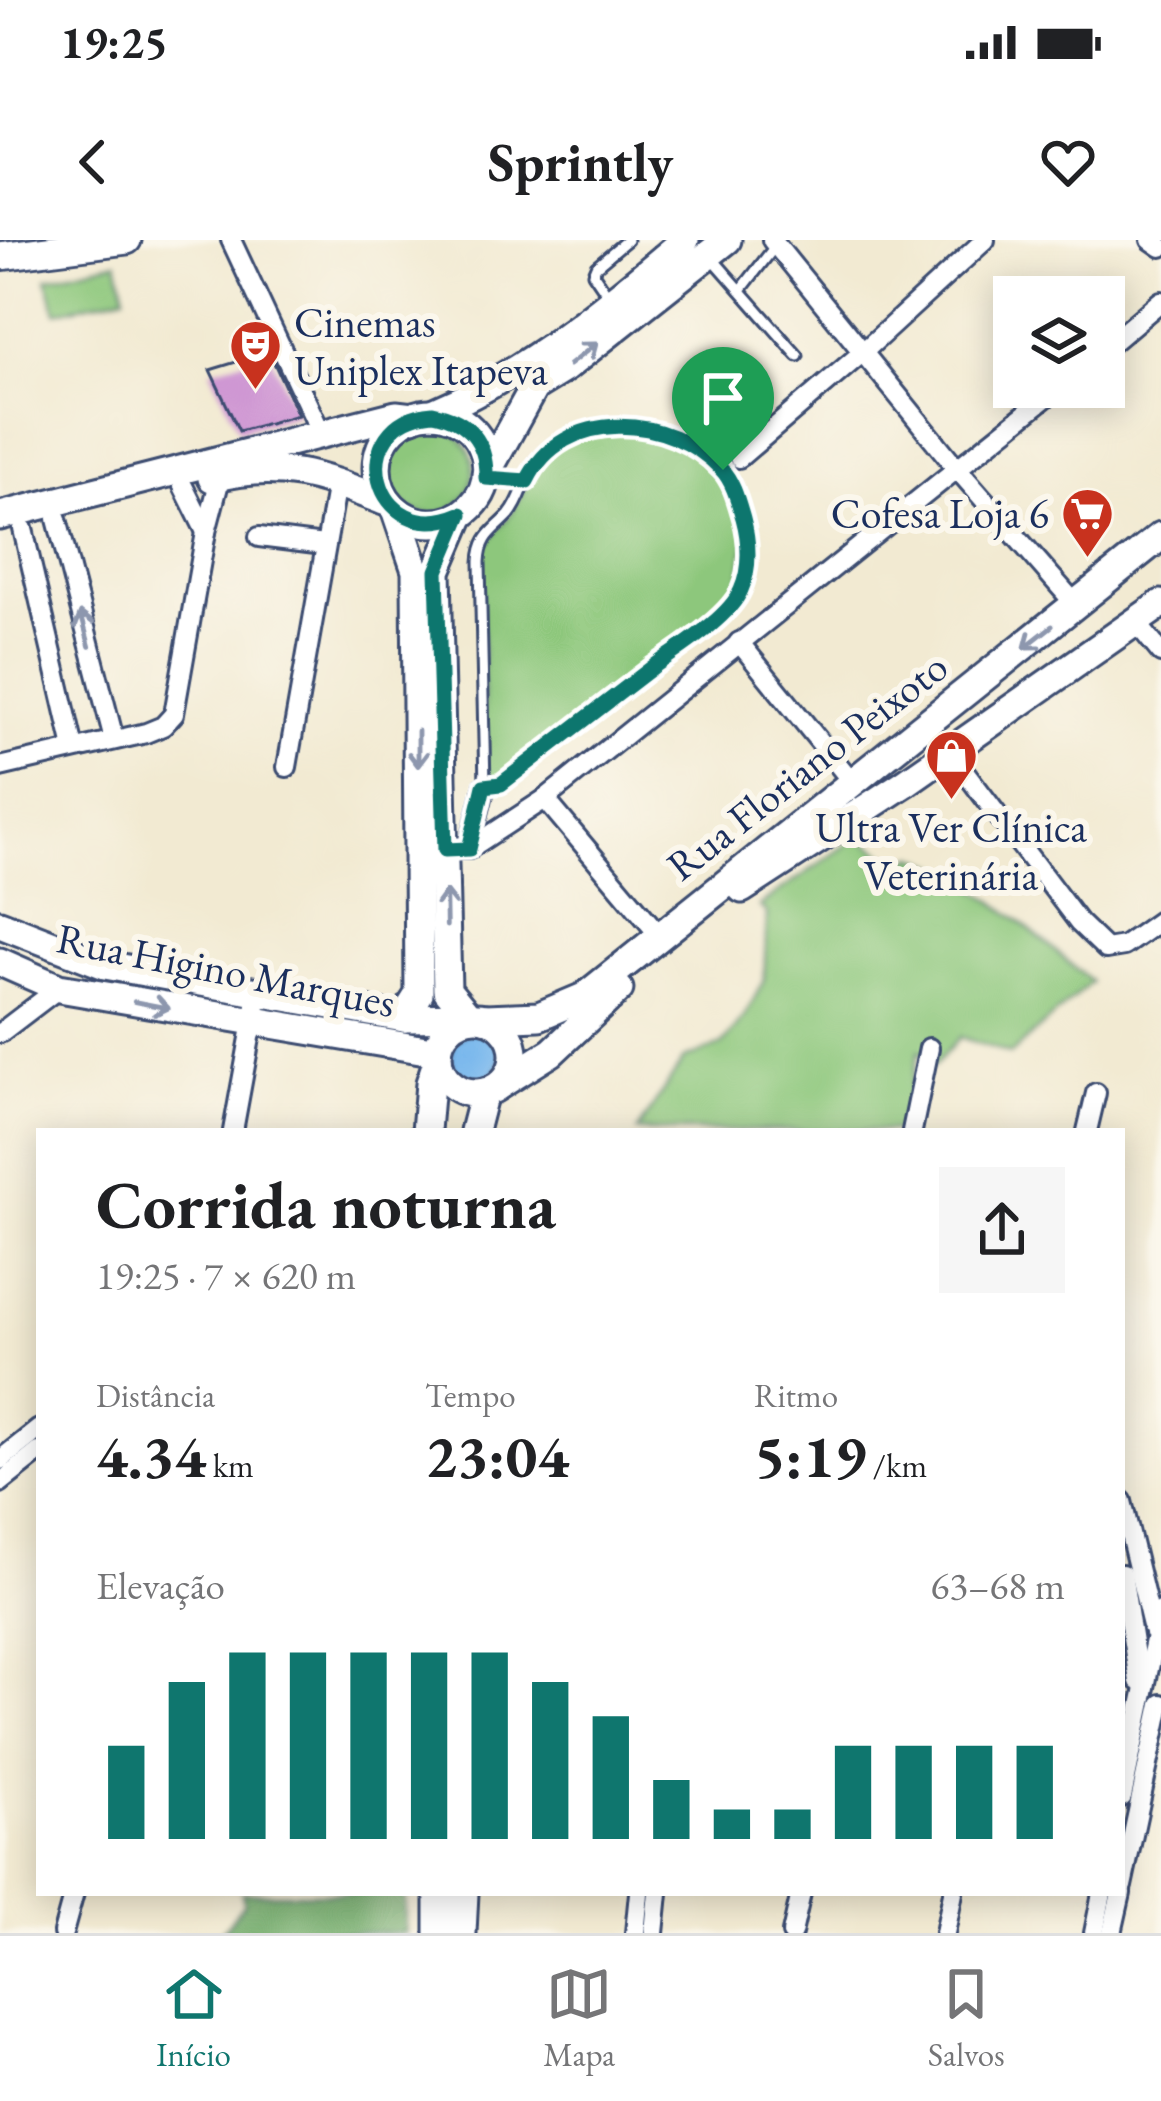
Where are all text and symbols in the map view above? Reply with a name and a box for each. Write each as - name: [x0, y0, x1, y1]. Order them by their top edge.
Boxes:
- text: 19:25: [60, 13, 168, 71]
- text: Sprintly: [488, 127, 673, 197]
- icon: back: [60, 129, 126, 195]
- icon: heart: [1035, 129, 1101, 195]
- map controls: [993, 276, 1125, 408]
- button: layers: [993, 276, 1125, 408]
- place label: Cinemas Uniplex Itapeva: [294, 295, 548, 398]
- theatre icon: Cinemas Uniplex Itapeva: [227, 318, 283, 392]
- one-way arrow: [567, 341, 599, 368]
- pin: [672, 347, 774, 470]
- icon: arrive: [690, 365, 756, 431]
- supermarket icon: Cofesa Loja 6: [1060, 485, 1116, 559]
- place label: Cofesa Loja 6: [831, 486, 1049, 541]
- one-way arrow: [73, 611, 95, 649]
- one-way arrow: [1022, 623, 1054, 650]
- street label: Rua Floriano Peixoto: [655, 639, 959, 893]
- shop icon: Ultra Ver Clínica Veterinária: [923, 727, 979, 801]
- one-way arrow: [406, 729, 429, 768]
- place label: Ultra Ver Clínica Veterinária: [815, 800, 1087, 903]
- one-way arrow: [435, 889, 457, 928]
- street label: Rua Higino Marques: [52, 910, 400, 1030]
- one-way arrow: [132, 995, 171, 1017]
- text: Corrida noturna: [96, 1162, 556, 1248]
- button: share: [939, 1167, 1065, 1293]
- text: 19:25 · 7 × 620 m: [96, 1250, 356, 1301]
- text: Distância: [96, 1374, 215, 1417]
- text: Tempo: [425, 1374, 516, 1417]
- text: Ritmo: [754, 1374, 838, 1417]
- text: 4.34: [96, 1417, 206, 1495]
- text: 23:04: [425, 1417, 569, 1495]
- text: 5:19: [754, 1417, 866, 1495]
- text: km: [206, 1444, 254, 1487]
- text: /km: [866, 1444, 927, 1487]
- text: Elevação: [96, 1560, 225, 1611]
- text: 63–68 m: [931, 1560, 1065, 1611]
- tab: Início: [156, 1961, 231, 2076]
- tab: Mapa: [543, 1961, 615, 2076]
- tab: Salvos: [928, 1961, 1005, 2076]

